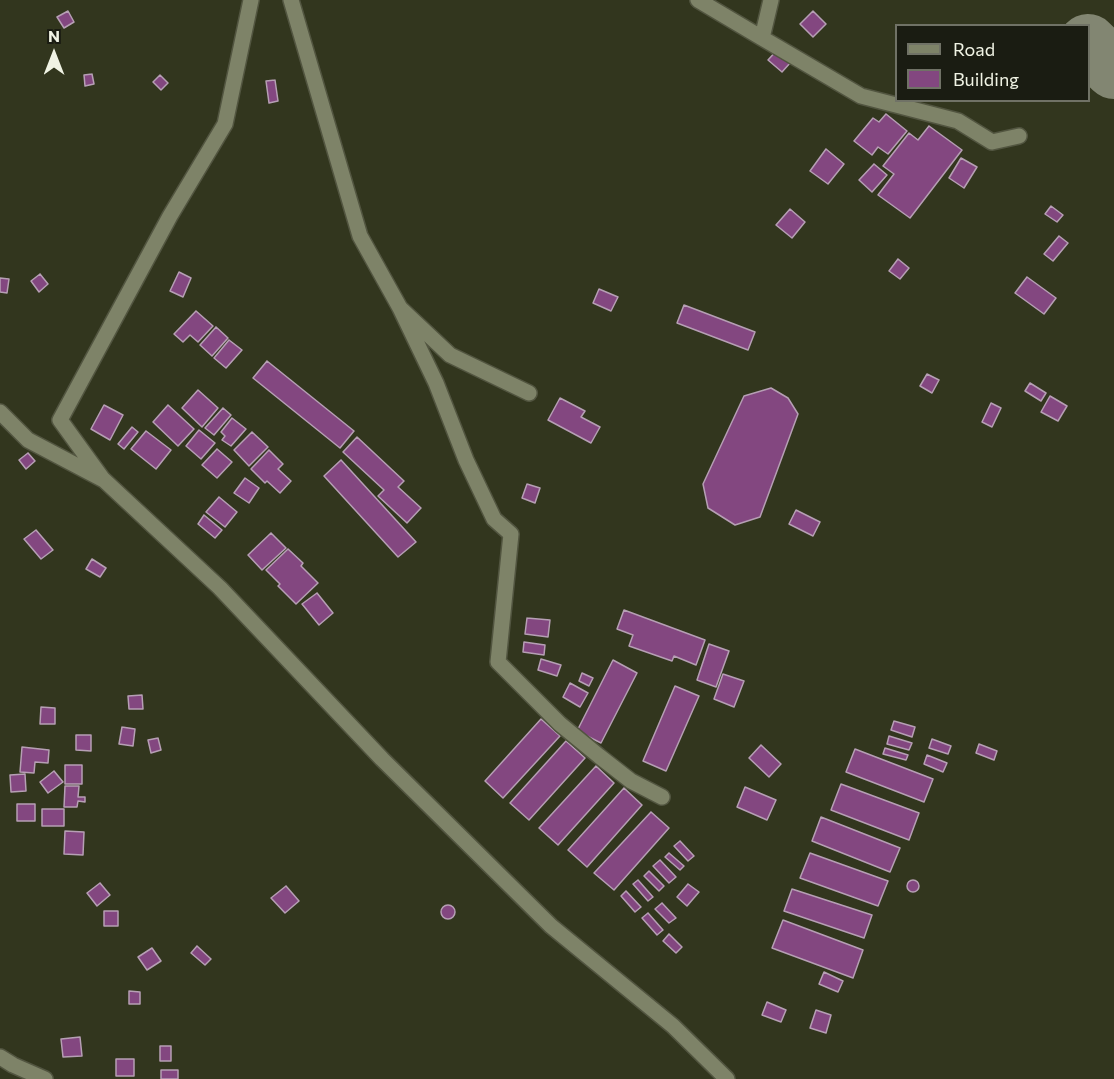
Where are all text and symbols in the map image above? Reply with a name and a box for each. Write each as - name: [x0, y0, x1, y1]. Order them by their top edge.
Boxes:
- north arrow: [24, 24, 84, 84]
- legend: [895, 24, 1090, 102]
- text: N: [48, 26, 60, 45]
- text: Road: [953, 38, 995, 60]
- text: Building: [953, 68, 1019, 90]

